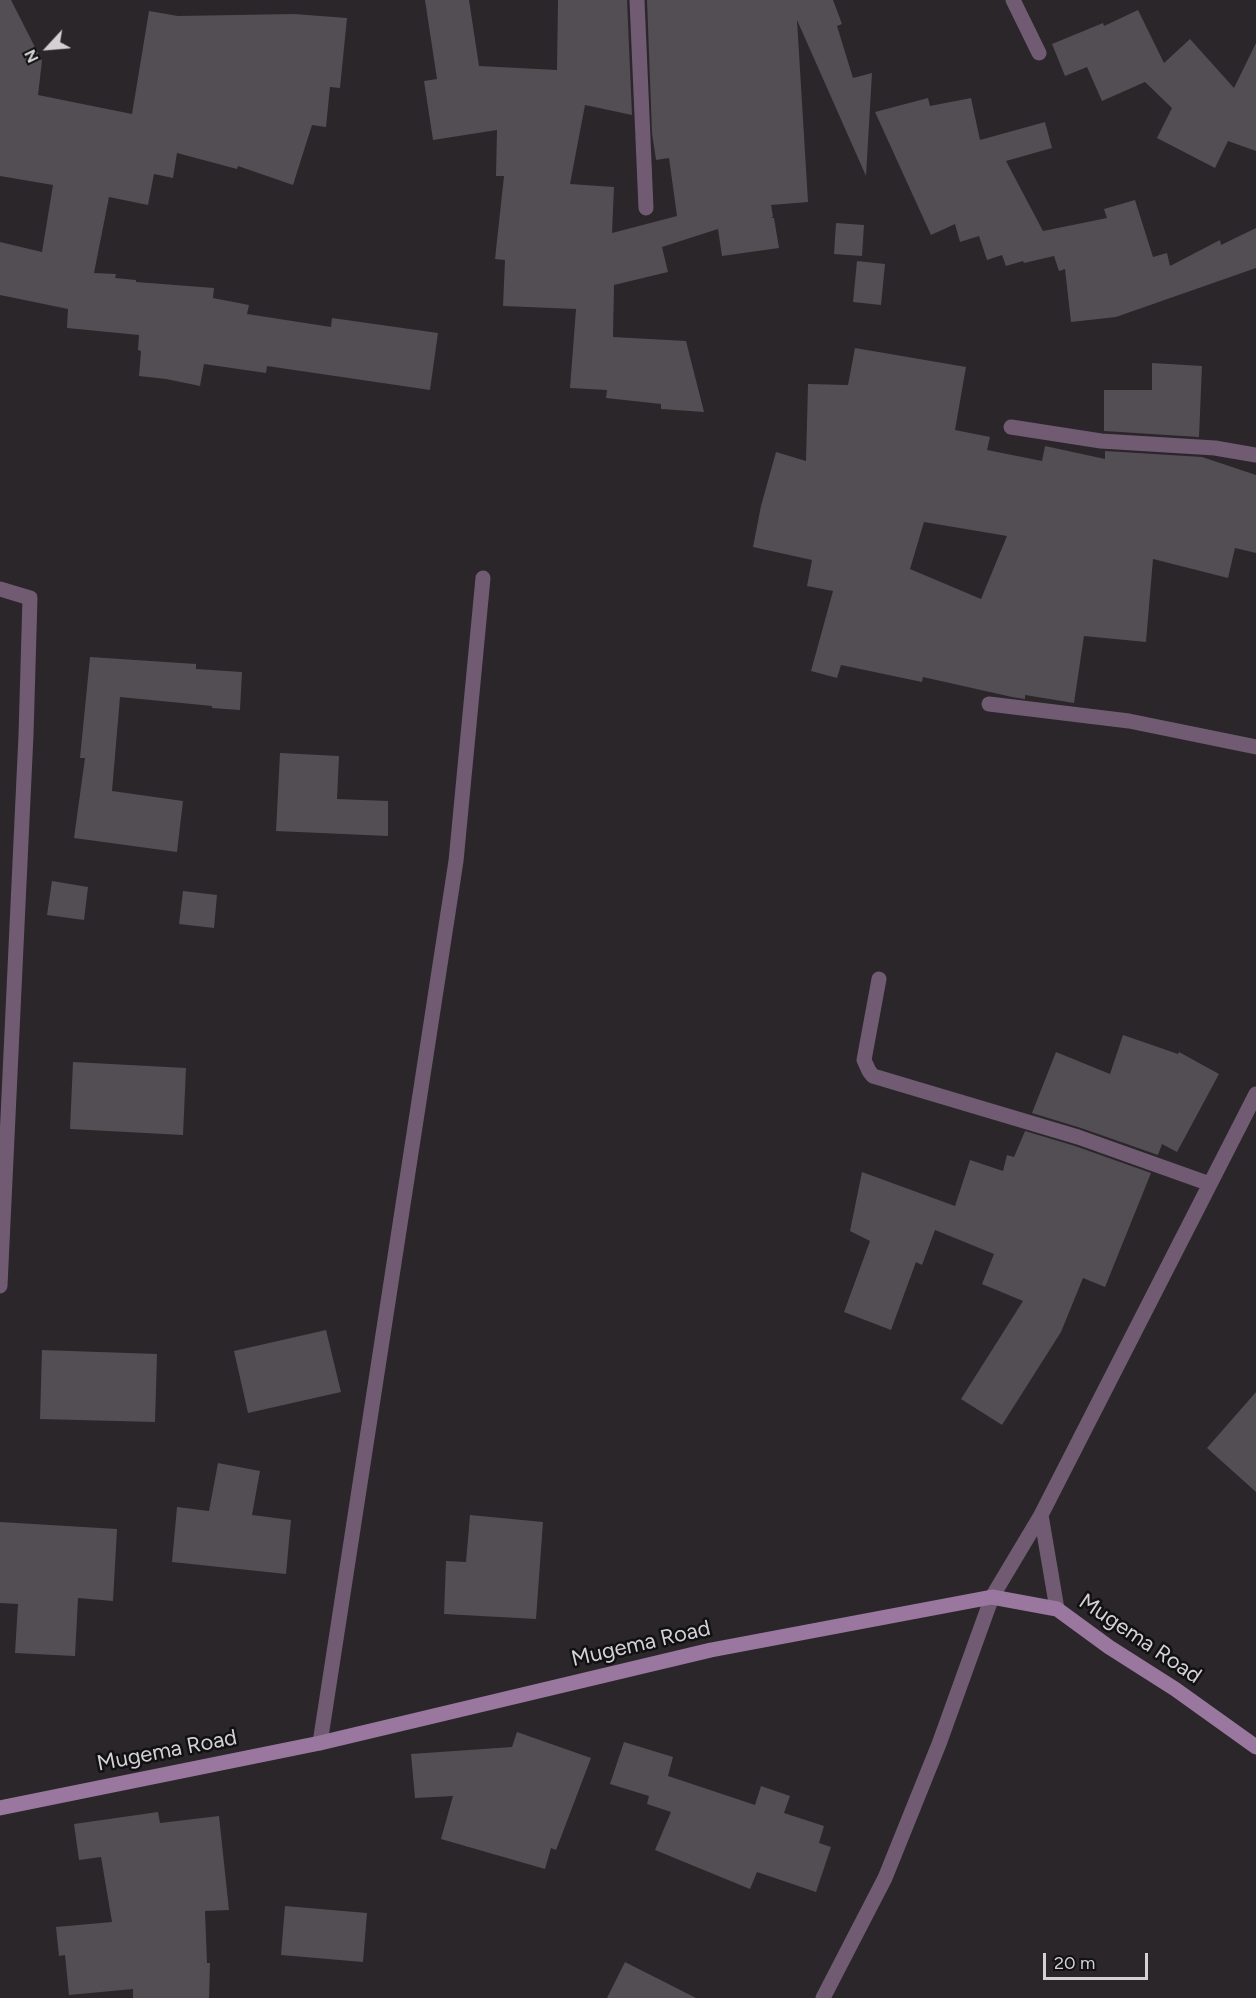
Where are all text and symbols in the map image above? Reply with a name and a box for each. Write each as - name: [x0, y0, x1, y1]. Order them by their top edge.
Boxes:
- north arrow: [18, 18, 78, 78]
- text: N: [20, 46, 43, 66]
- street label: Mugema Road: [1074, 1588, 1206, 1690]
- street label: Mugema Road: [569, 1615, 713, 1673]
- street label: Mugema Road: [95, 1725, 239, 1777]
- scale bar: [1046, 1941, 1151, 1979]
- text: 20 m: [1054, 1952, 1095, 1974]

